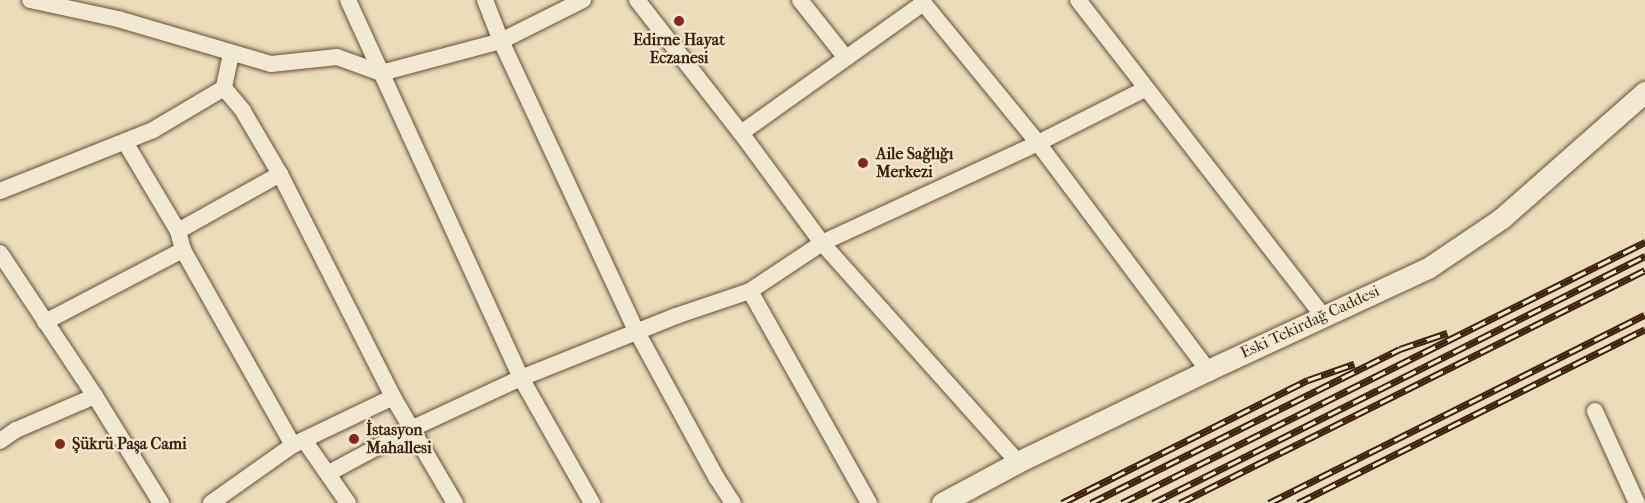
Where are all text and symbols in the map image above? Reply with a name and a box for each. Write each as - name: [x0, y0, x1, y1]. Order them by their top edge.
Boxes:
- marker: Edirne Hayat Eczanesi: [672, 14, 686, 28]
- place label: Edirne Hayat Eczanesi: [633, 30, 725, 68]
- place label: Aile Sağlığı Merkezi: [876, 144, 953, 182]
- marker: Aile Sağlığı Merkezi: [854, 154, 872, 172]
- street label: Eski Tekirdağ Caddesi: [1237, 281, 1383, 363]
- place label: İstasyon Mahallesi: [366, 420, 432, 458]
- marker: İstasyon Mahallesi: [347, 432, 361, 446]
- place label: Şükrü Paşa Cami: [72, 434, 187, 454]
- marker: Şükrü Paşa Cami: [53, 437, 67, 451]

